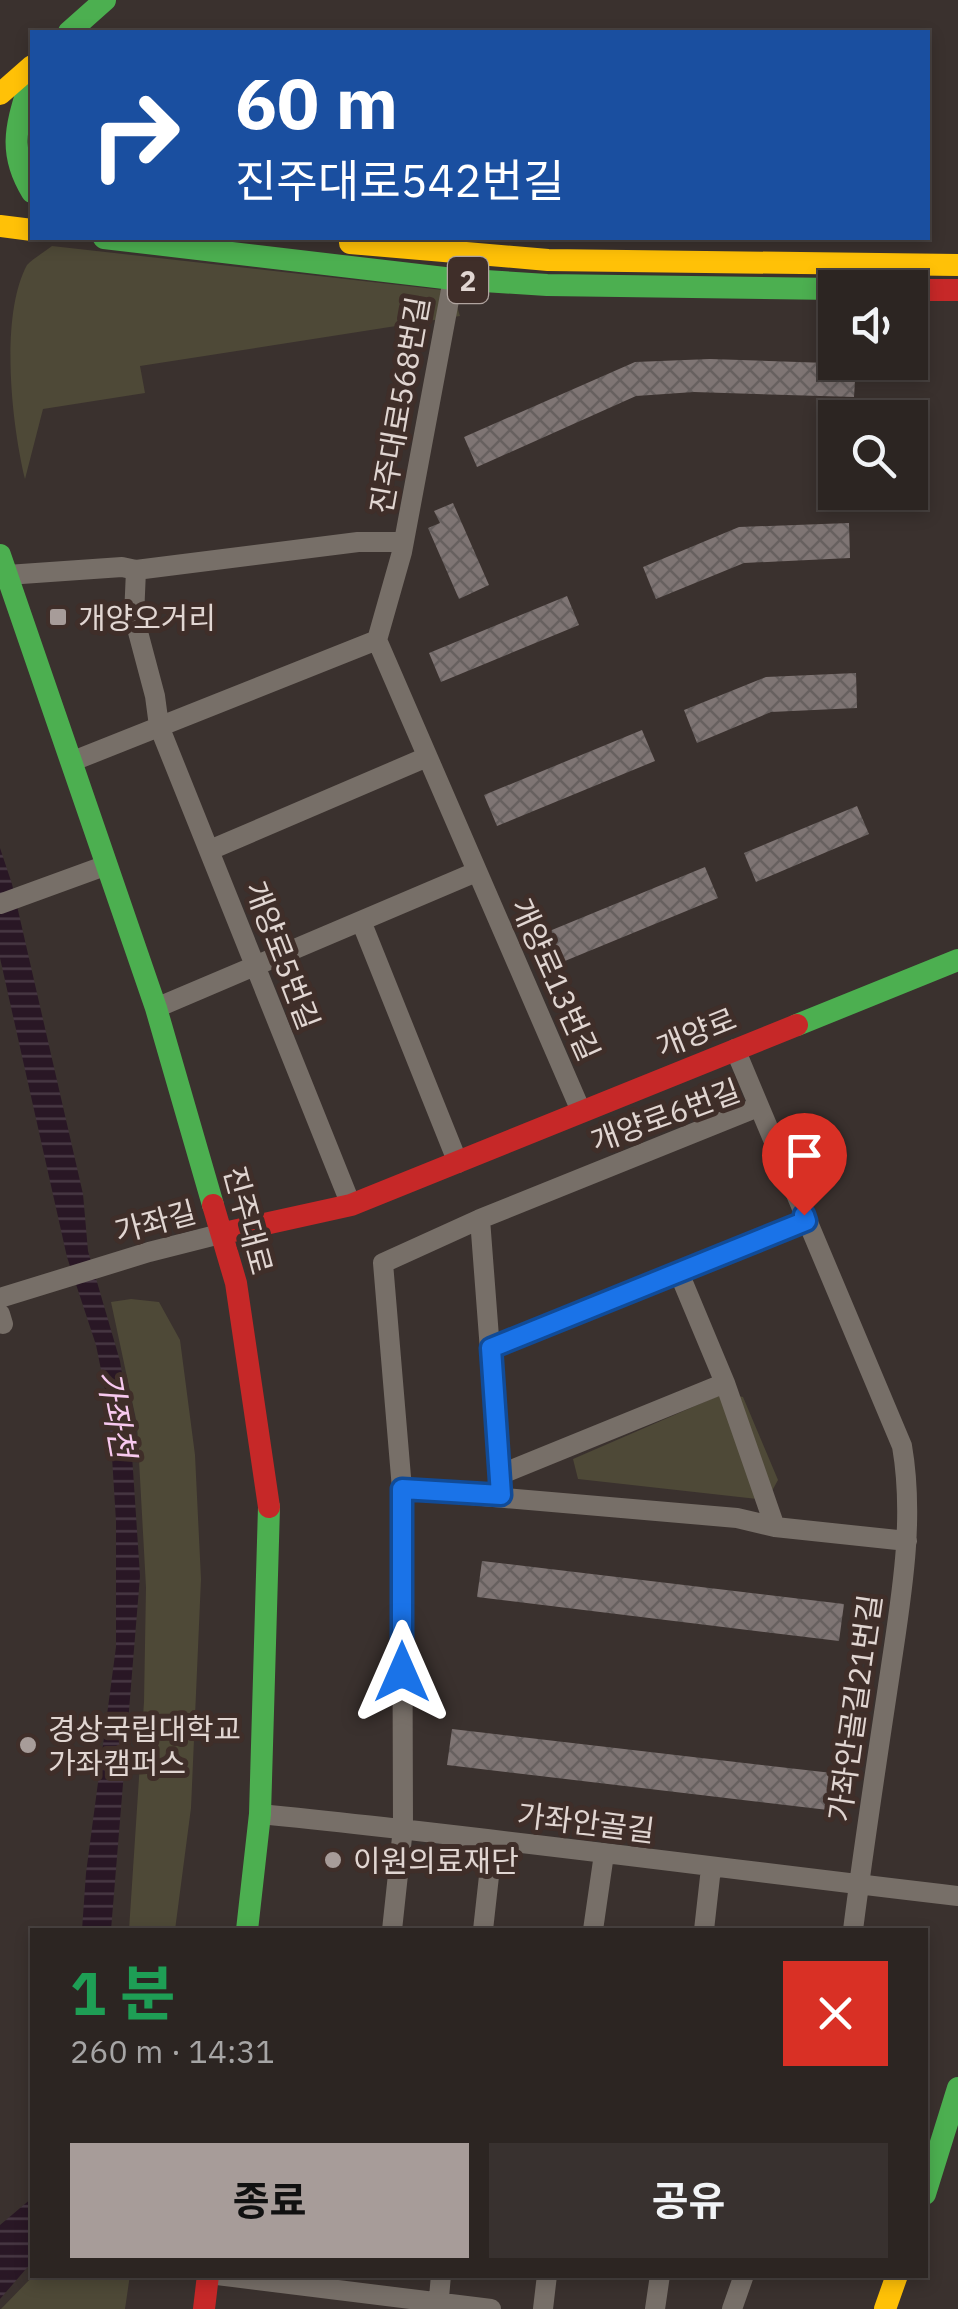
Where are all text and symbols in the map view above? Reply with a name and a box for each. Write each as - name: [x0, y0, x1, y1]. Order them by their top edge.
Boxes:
- text: 60 m: [235, 57, 398, 148]
- icon: right: [70, 70, 200, 200]
- text: 진주대로542번길: [235, 151, 564, 209]
- road number: 2: [448, 257, 488, 303]
- map controls: [818, 270, 928, 510]
- button: sound: [818, 270, 928, 380]
- street label: 진주대로568번길: [361, 293, 437, 517]
- button: search: [818, 400, 928, 510]
- place label: 개양오거리: [78, 598, 216, 637]
- marker: 개양오거리: [47, 606, 69, 628]
- street label: 개양로5번길: [237, 875, 329, 1035]
- street label: 개양로13번길: [503, 892, 609, 1066]
- street label: 개양로: [650, 998, 742, 1066]
- street label: 개양로6번길: [585, 1070, 745, 1160]
- pin: [762, 1113, 847, 1216]
- icon: arrive: [777, 1128, 832, 1183]
- street label: 진주대로: [216, 1162, 282, 1278]
- street label: 가좌길: [110, 1191, 200, 1251]
- water label: 가좌천: [89, 1367, 146, 1465]
- street label: 가좌안골길21번길: [819, 1592, 889, 1824]
- position arrow: [350, 1620, 454, 1724]
- place label: 경상국립대학교 가좌캠퍼스: [48, 1709, 241, 1782]
- marker: 경상국립대학교 가좌캠퍼스: [17, 1734, 39, 1756]
- street label: 가좌안골길: [515, 1794, 657, 1850]
- place label: 이원의료재단: [353, 1841, 519, 1880]
- marker: 이원의료재단: [322, 1849, 344, 1871]
- text: 1 분: [70, 1953, 175, 2032]
- button: close: [783, 1961, 888, 2066]
- text: 260 m · 14:31: [70, 2030, 275, 2072]
- button: 종료: [70, 2143, 469, 2258]
- button: 공유: [489, 2143, 888, 2258]

